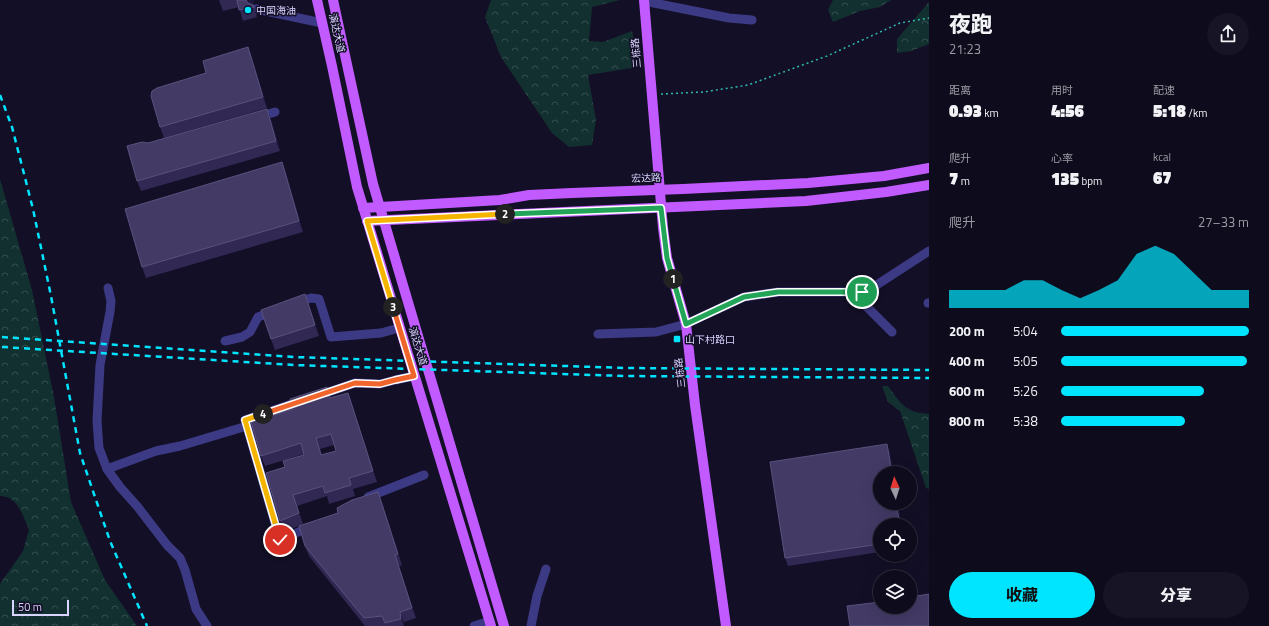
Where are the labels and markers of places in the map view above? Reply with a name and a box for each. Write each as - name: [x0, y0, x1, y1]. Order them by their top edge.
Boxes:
- place label: 中国海油: [256, 3, 296, 18]
- marker: 中国海油: [243, 5, 253, 15]
- pin: 2: [495, 204, 515, 224]
- pin: 1: [663, 269, 683, 289]
- pin: [845, 275, 879, 309]
- pin: 3: [383, 297, 403, 317]
- place label: 山下村路口: [685, 332, 735, 347]
- marker: 山下村路口: [672, 334, 682, 344]
- pin: 4: [253, 404, 273, 424]
- pin: [263, 523, 297, 557]

